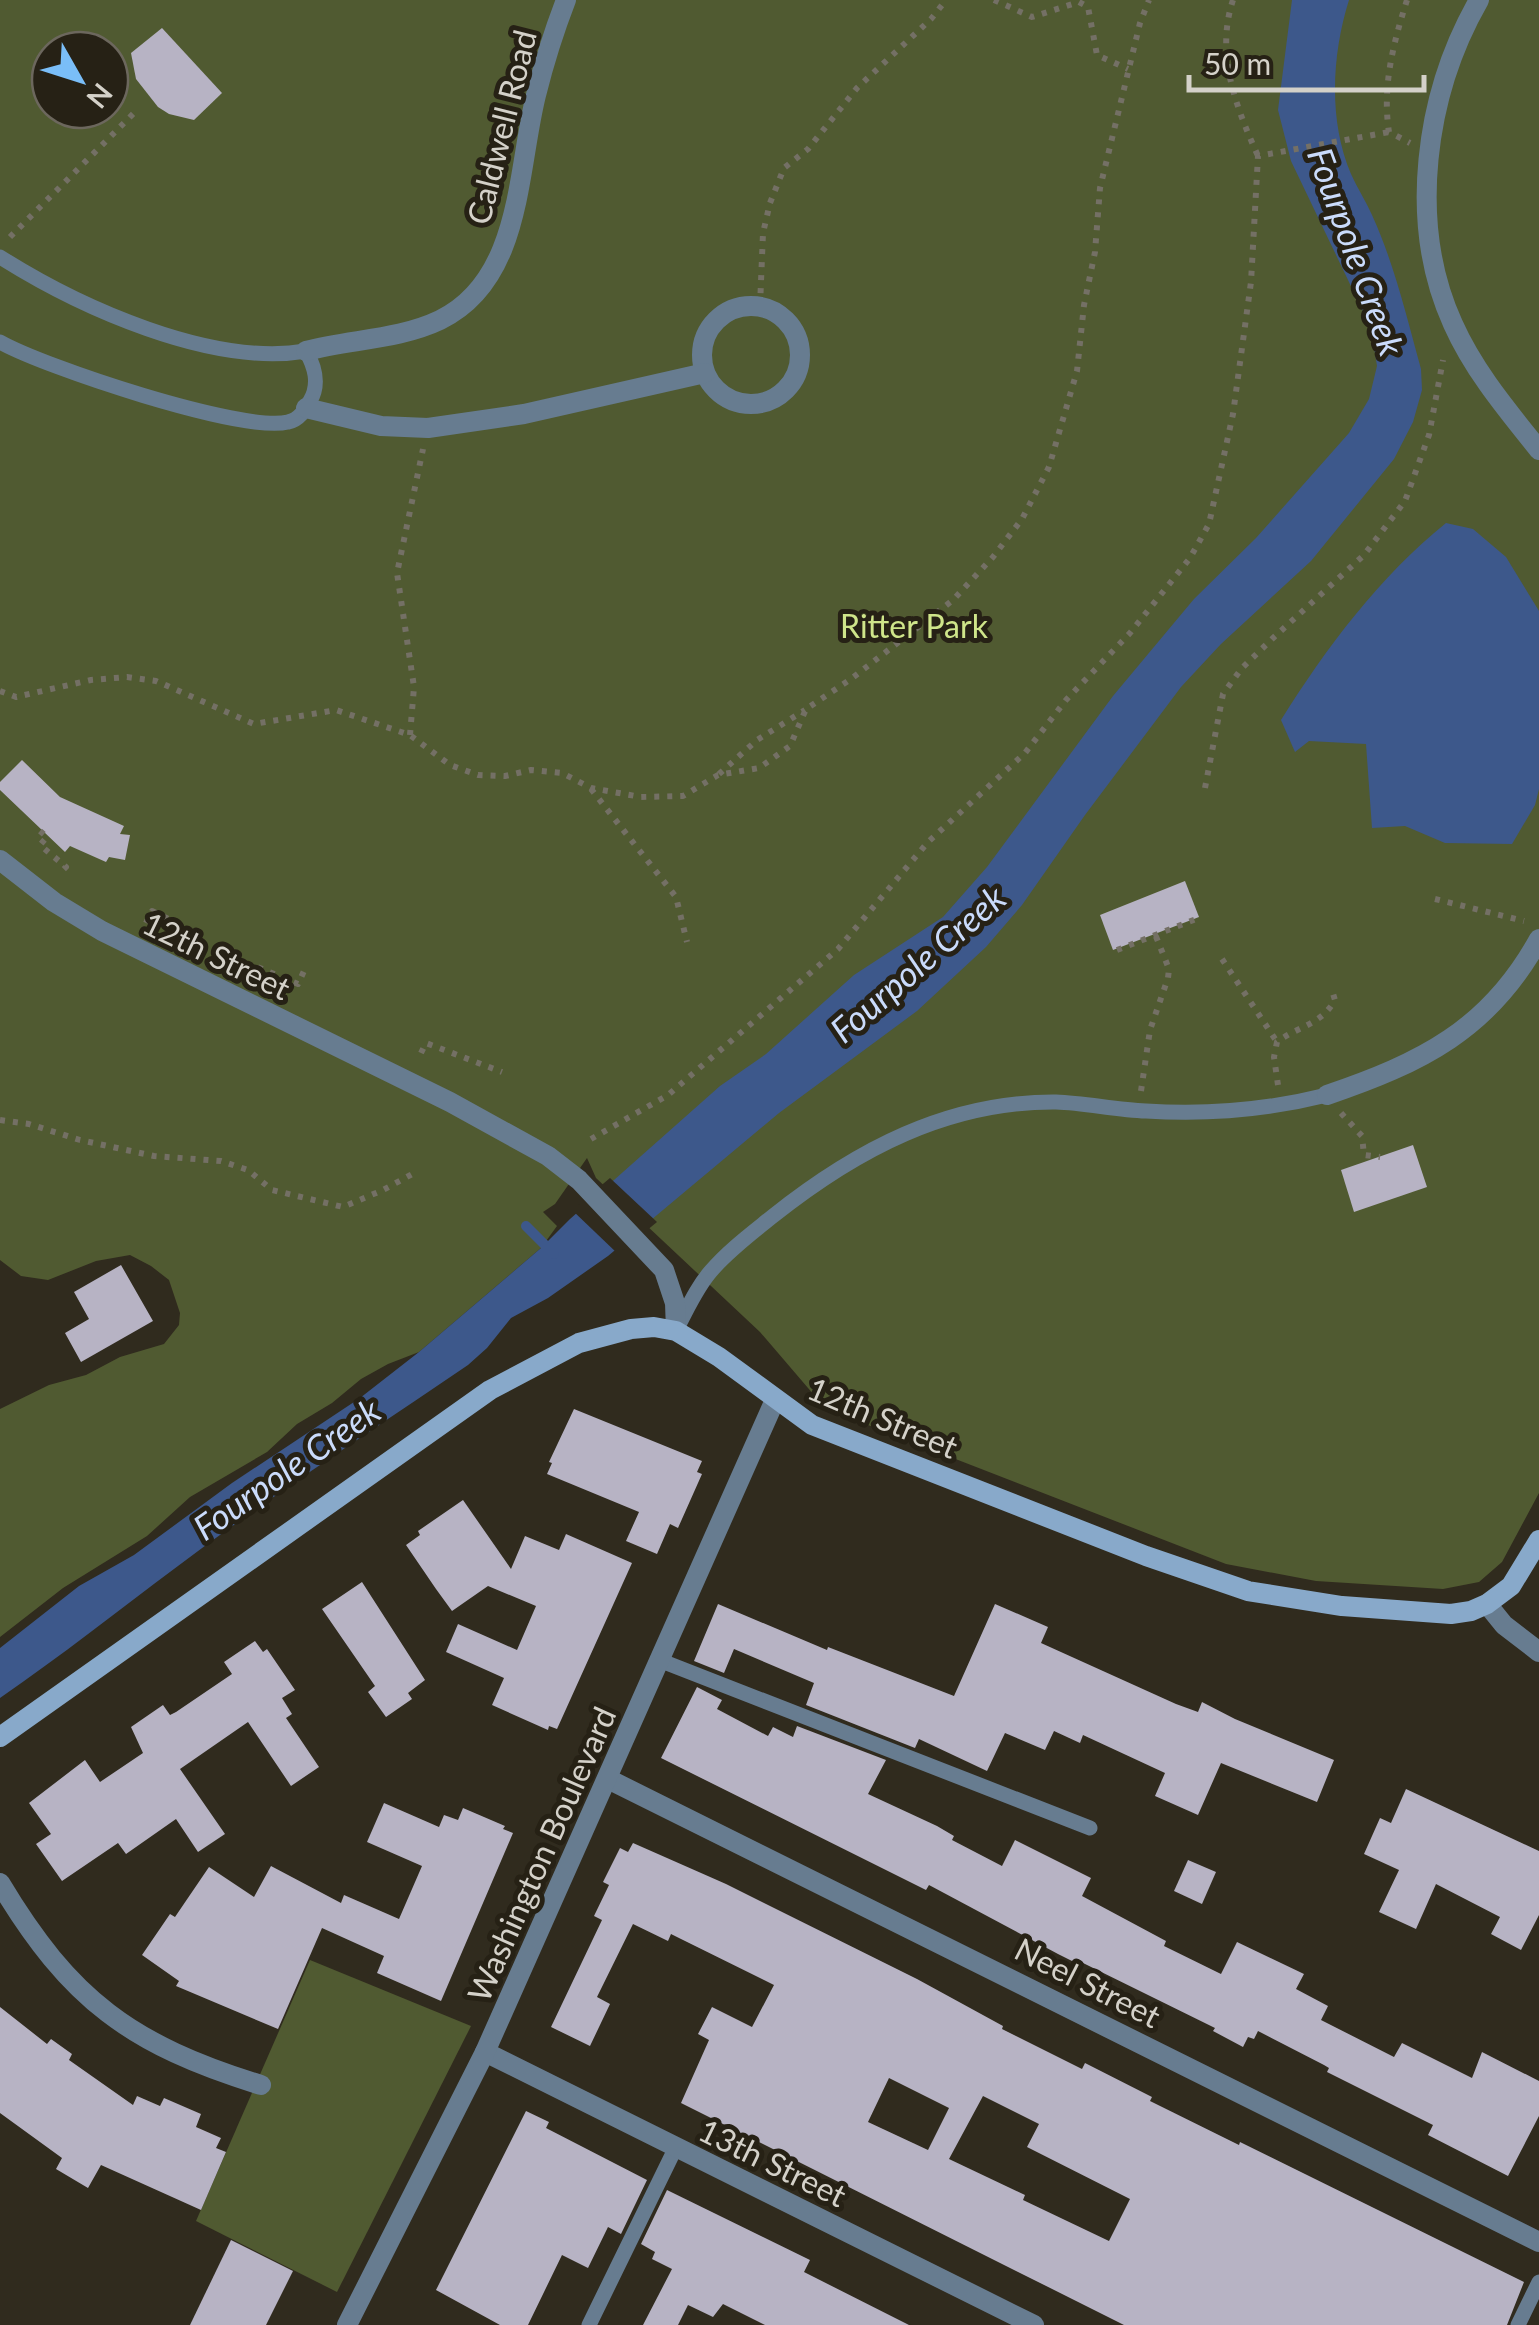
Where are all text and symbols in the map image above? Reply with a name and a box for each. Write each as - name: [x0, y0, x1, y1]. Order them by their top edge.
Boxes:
- street label: Caldwell Road: [458, 26, 544, 228]
- north arrow: [30, 30, 130, 130]
- scale bar: [1189, 30, 1424, 92]
- text: 50 m: [1204, 45, 1271, 81]
- text: N: [80, 77, 120, 115]
- water label: Fourpole Creek: [1300, 141, 1414, 361]
- park label: Ritter Park: [840, 606, 989, 645]
- water label: Fourpole Creek: [821, 875, 1013, 1050]
- street label: 12th Street: [137, 903, 297, 1008]
- street label: 12th Street: [802, 1368, 964, 1466]
- water label: Fourpole Creek: [185, 1388, 388, 1548]
- street label: Washington Boulevard: [458, 1701, 624, 2007]
- street label: Neel Street: [1009, 1929, 1168, 2035]
- street label: 13th Street: [693, 2110, 853, 2215]

